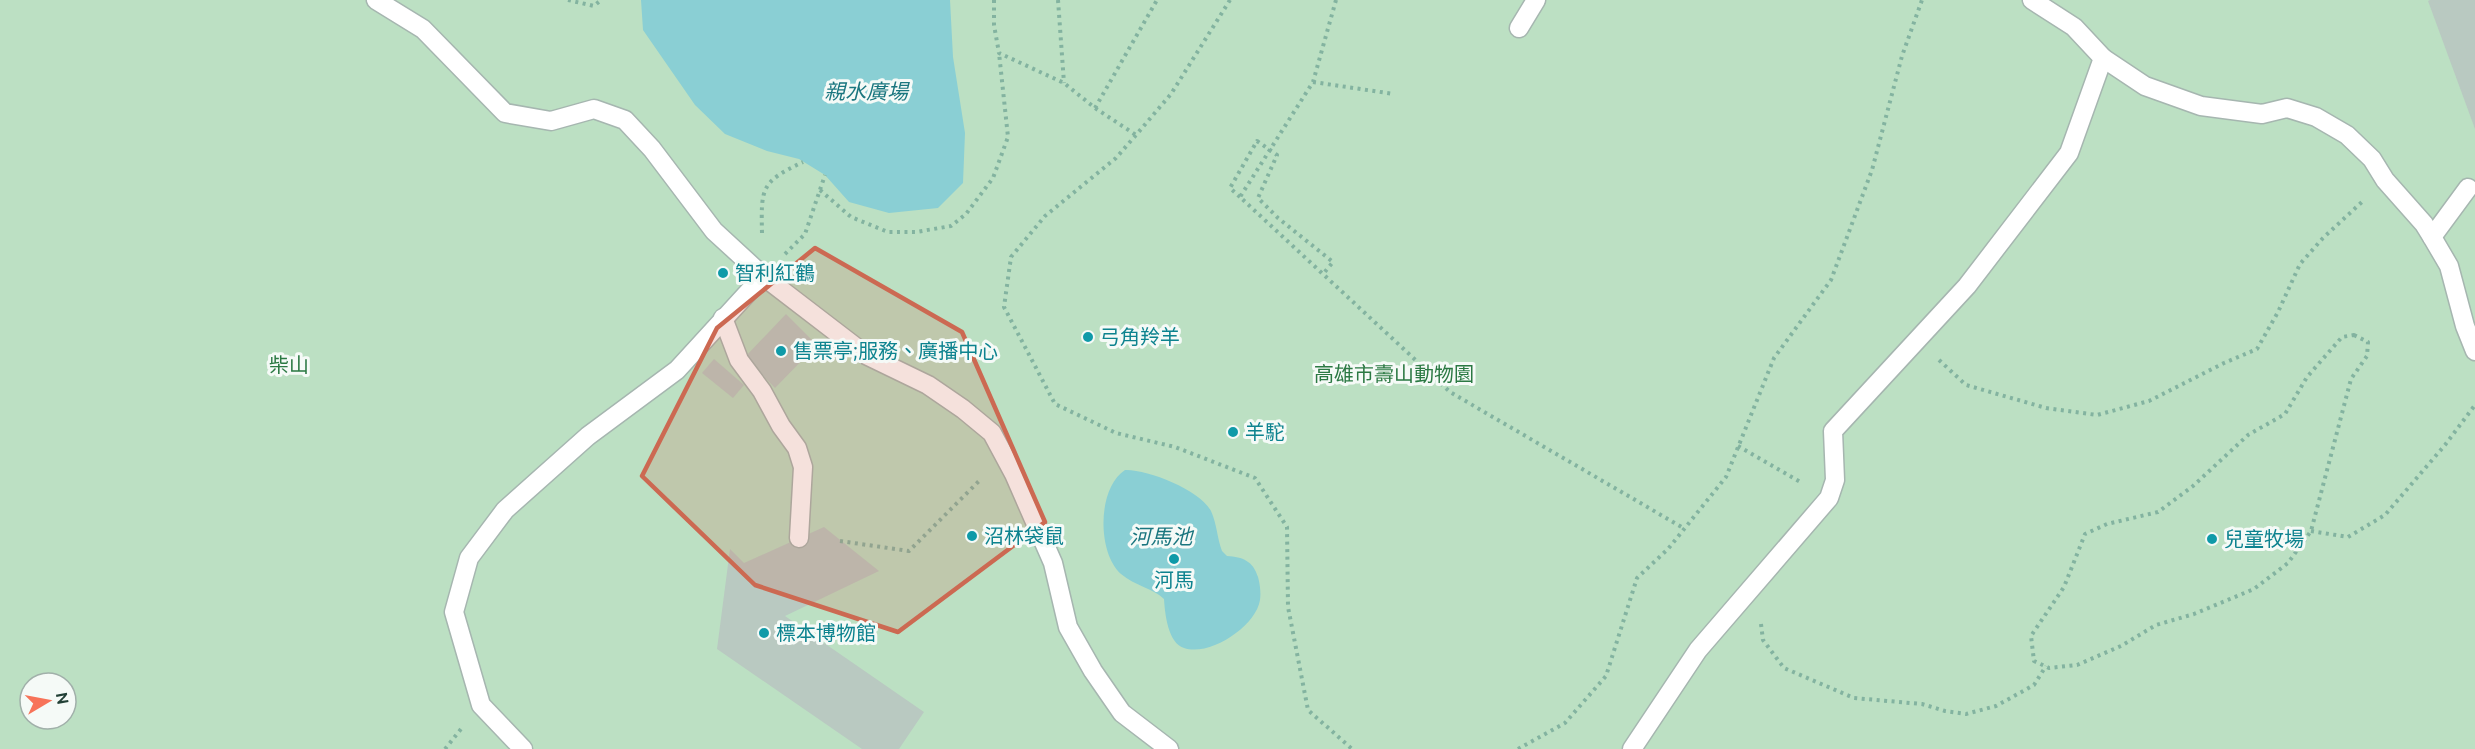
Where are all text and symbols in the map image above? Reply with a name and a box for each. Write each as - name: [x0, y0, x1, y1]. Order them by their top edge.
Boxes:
- water label: 親水廣場: [824, 79, 910, 103]
- place label: 智利紅鶴: [735, 261, 815, 284]
- marker: 智利紅鶴: [716, 266, 730, 280]
- place label: 弓角羚羊: [1100, 325, 1180, 348]
- marker: 弓角羚羊: [1081, 330, 1095, 344]
- place label: 售票亭;服務、廣播中心: [793, 339, 998, 362]
- marker: 售票亭;服務、廣播中心: [774, 344, 788, 358]
- park label: 柴山: [269, 353, 309, 376]
- park label: 高雄市壽山動物園: [1314, 362, 1474, 385]
- place label: 羊駝: [1245, 420, 1285, 443]
- marker: 羊駝: [1226, 425, 1240, 439]
- place label: 沼林袋鼠: [984, 524, 1064, 547]
- water label: 河馬池: [1130, 524, 1194, 548]
- place label: 兒童牧場: [2224, 527, 2304, 550]
- marker: 沼林袋鼠: [965, 529, 979, 543]
- marker: 兒童牧場: [2205, 532, 2219, 546]
- marker: 河馬: [1167, 552, 1181, 566]
- place label: 河馬: [1154, 568, 1194, 591]
- place label: 標本博物館: [776, 621, 876, 644]
- marker: 標本博物館: [757, 626, 771, 640]
- north arrow: [18, 671, 78, 731]
- text: N: [53, 691, 73, 706]

